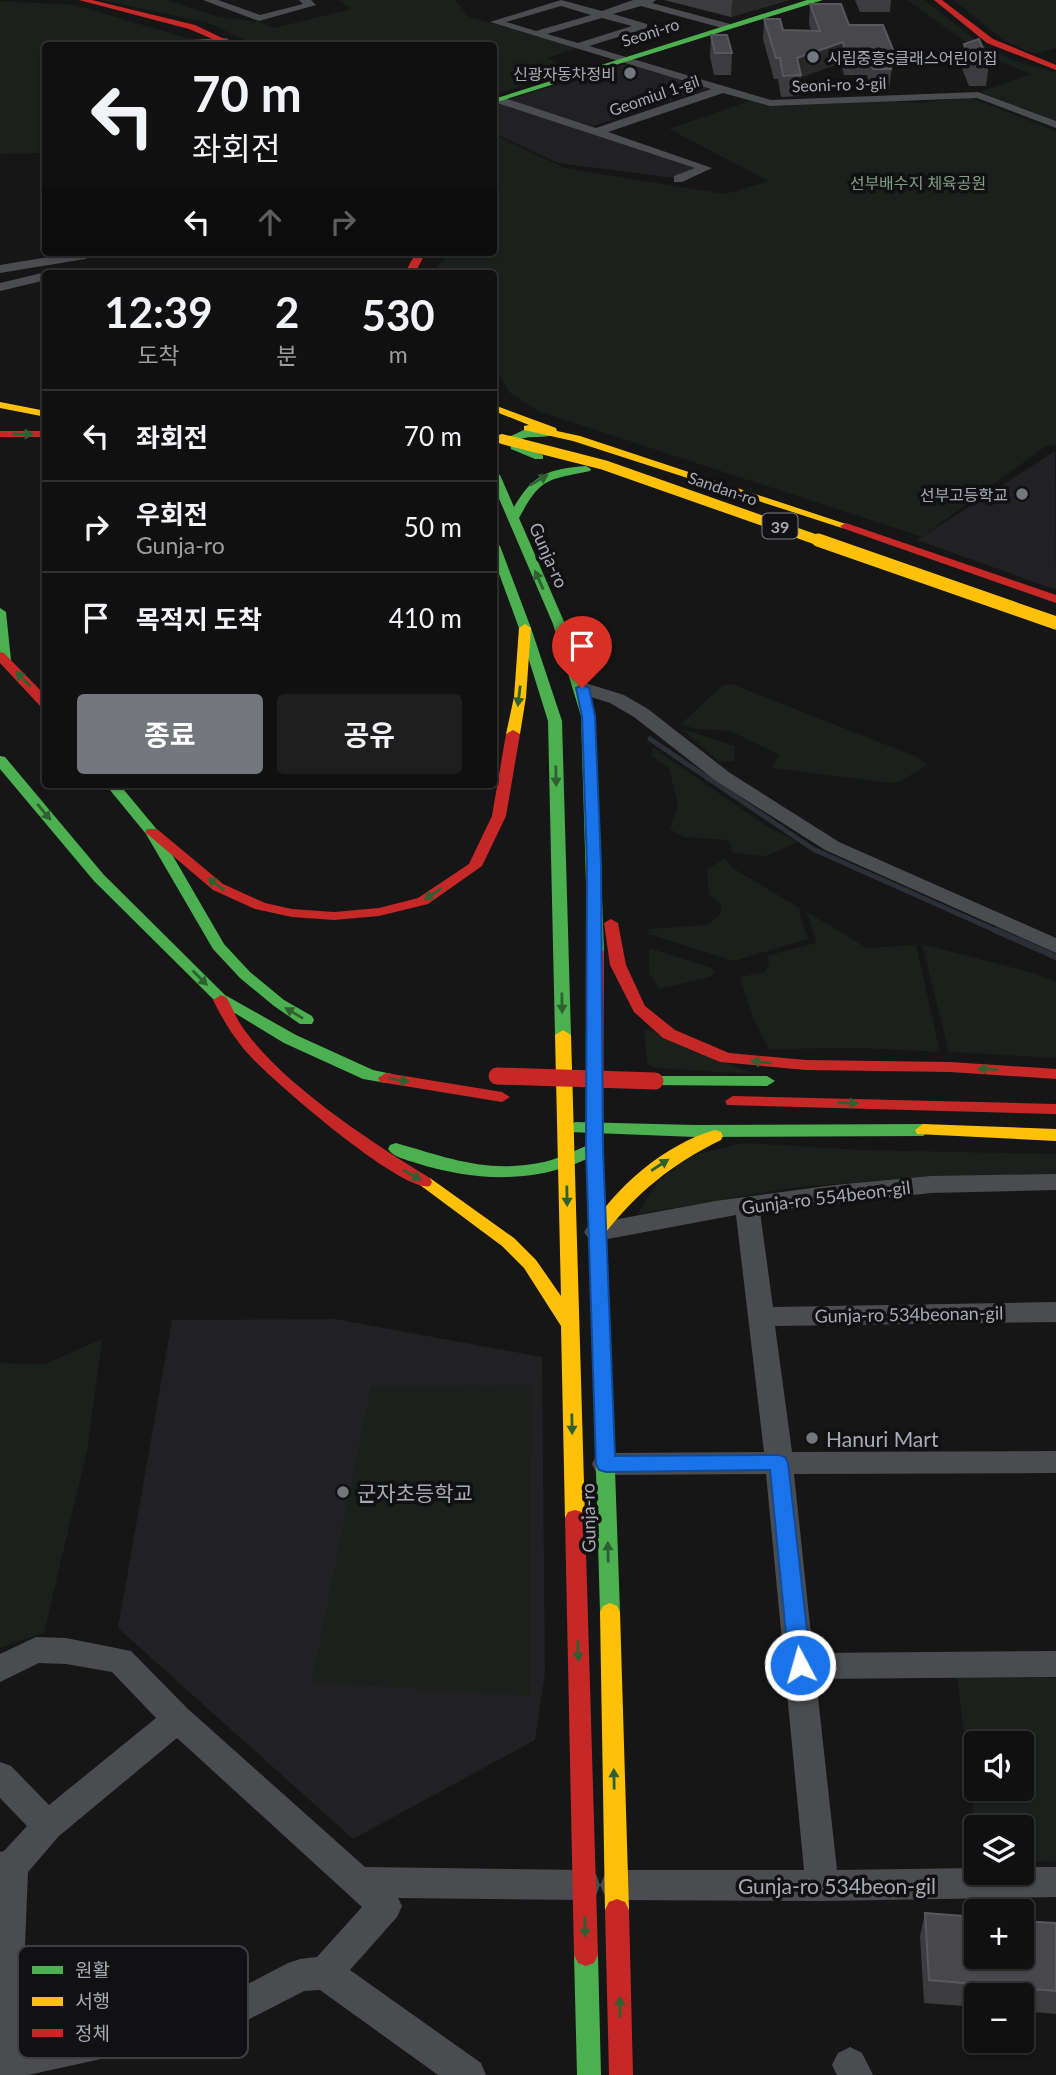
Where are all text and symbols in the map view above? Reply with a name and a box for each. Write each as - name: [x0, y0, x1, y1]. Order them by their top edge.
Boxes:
- street label: Seoni-ro: [619, 14, 681, 50]
- place label: 시립중흥S클래스어린이집: [827, 48, 998, 67]
- marker: 시립중흥S클래스어린이집: [805, 49, 821, 65]
- text: 70 m: [192, 64, 302, 122]
- place label: 신광자동차정비: [513, 64, 616, 83]
- marker: 신광자동차정비: [622, 65, 638, 81]
- icon: left: [77, 70, 168, 161]
- street label: Geomiul 1-gil: [606, 71, 702, 119]
- street label: Seoni-ro 3-gil: [791, 73, 887, 95]
- text: 좌회전: [192, 128, 280, 167]
- park label: 선부배수지 체육공원: [850, 173, 986, 192]
- icon: left: [178, 203, 216, 241]
- icon: ahead: [251, 203, 289, 241]
- icon: right: [324, 203, 362, 241]
- text: 12:39: [104, 287, 213, 337]
- text: 2: [275, 287, 299, 337]
- text: 530: [362, 290, 435, 340]
- text: m: [389, 340, 408, 368]
- text: 도착: [137, 341, 180, 369]
- text: 분: [276, 341, 298, 369]
- icon: left: [77, 417, 115, 455]
- text: 70 m: [404, 420, 462, 452]
- text: 좌회전: [136, 421, 208, 453]
- one-way arrow: [12, 428, 34, 440]
- street label: Sandan-ro: [686, 467, 760, 509]
- one-way arrow: [529, 474, 548, 486]
- place label: 선부고등학교: [920, 485, 1008, 504]
- marker: 선부고등학교: [1014, 486, 1030, 502]
- text: 우회전: [136, 498, 208, 530]
- icon: right: [77, 508, 115, 546]
- text: 50 m: [404, 511, 462, 543]
- road number: 39: [762, 513, 798, 538]
- street label: Gunja-ro: [525, 519, 573, 591]
- text: Gunja-ro: [136, 531, 225, 559]
- one-way arrow: [533, 570, 544, 591]
- icon: arrive: [77, 599, 115, 637]
- text: 410 m: [389, 602, 462, 634]
- text: 목적지 도착: [136, 603, 262, 635]
- pin: [552, 616, 612, 688]
- icon: arrive: [563, 627, 601, 665]
- one-way arrow: [15, 671, 32, 688]
- one-way arrow: [514, 685, 525, 707]
- button: 종료: [77, 694, 263, 774]
- button: 공유: [277, 694, 462, 774]
- one-way arrow: [550, 765, 562, 787]
- one-way arrow: [36, 804, 51, 821]
- one-way arrow: [208, 876, 226, 891]
- one-way arrow: [424, 887, 443, 900]
- one-way arrow: [191, 969, 207, 986]
- one-way arrow: [556, 992, 568, 1014]
- one-way arrow: [284, 1006, 303, 1019]
- one-way arrow: [749, 1057, 771, 1068]
- one-way arrow: [977, 1063, 999, 1074]
- one-way arrow: [388, 1075, 410, 1086]
- one-way arrow: [837, 1097, 859, 1109]
- one-way arrow: [650, 1158, 670, 1171]
- one-way arrow: [402, 1169, 421, 1181]
- street label: Gunja-ro 554beon-gil: [740, 1176, 912, 1218]
- one-way arrow: [561, 1185, 573, 1207]
- street label: Gunja-ro 534beonan-gil: [814, 1301, 1004, 1327]
- one-way arrow: [567, 1413, 578, 1435]
- place label: Hanuri Mart: [826, 1426, 939, 1451]
- marker: Hanuri Mart: [804, 1430, 820, 1446]
- place label: 군자초등학교: [357, 1480, 473, 1505]
- street label: Gunja-ro: [576, 1483, 600, 1553]
- marker: 군자초등학교: [335, 1484, 351, 1500]
- one-way arrow: [603, 1541, 614, 1563]
- position arrow: [763, 1628, 837, 1702]
- one-way arrow: [572, 1640, 584, 1662]
- map controls: [964, 1731, 1034, 2053]
- button: sound: [964, 1731, 1034, 1801]
- one-way arrow: [609, 1768, 620, 1790]
- button: layers: [964, 1815, 1034, 1885]
- street label: Gunja-ro 534beon-gil: [738, 1873, 936, 1898]
- button: +: [964, 1899, 1034, 1969]
- one-way arrow: [579, 1917, 591, 1939]
- legend: [18, 1946, 248, 2058]
- text: 원활: [75, 1958, 110, 1981]
- button: −: [964, 1983, 1034, 2053]
- text: 서행: [75, 1989, 110, 2012]
- one-way arrow: [614, 1996, 626, 2018]
- text: 정체: [75, 2021, 110, 2044]

